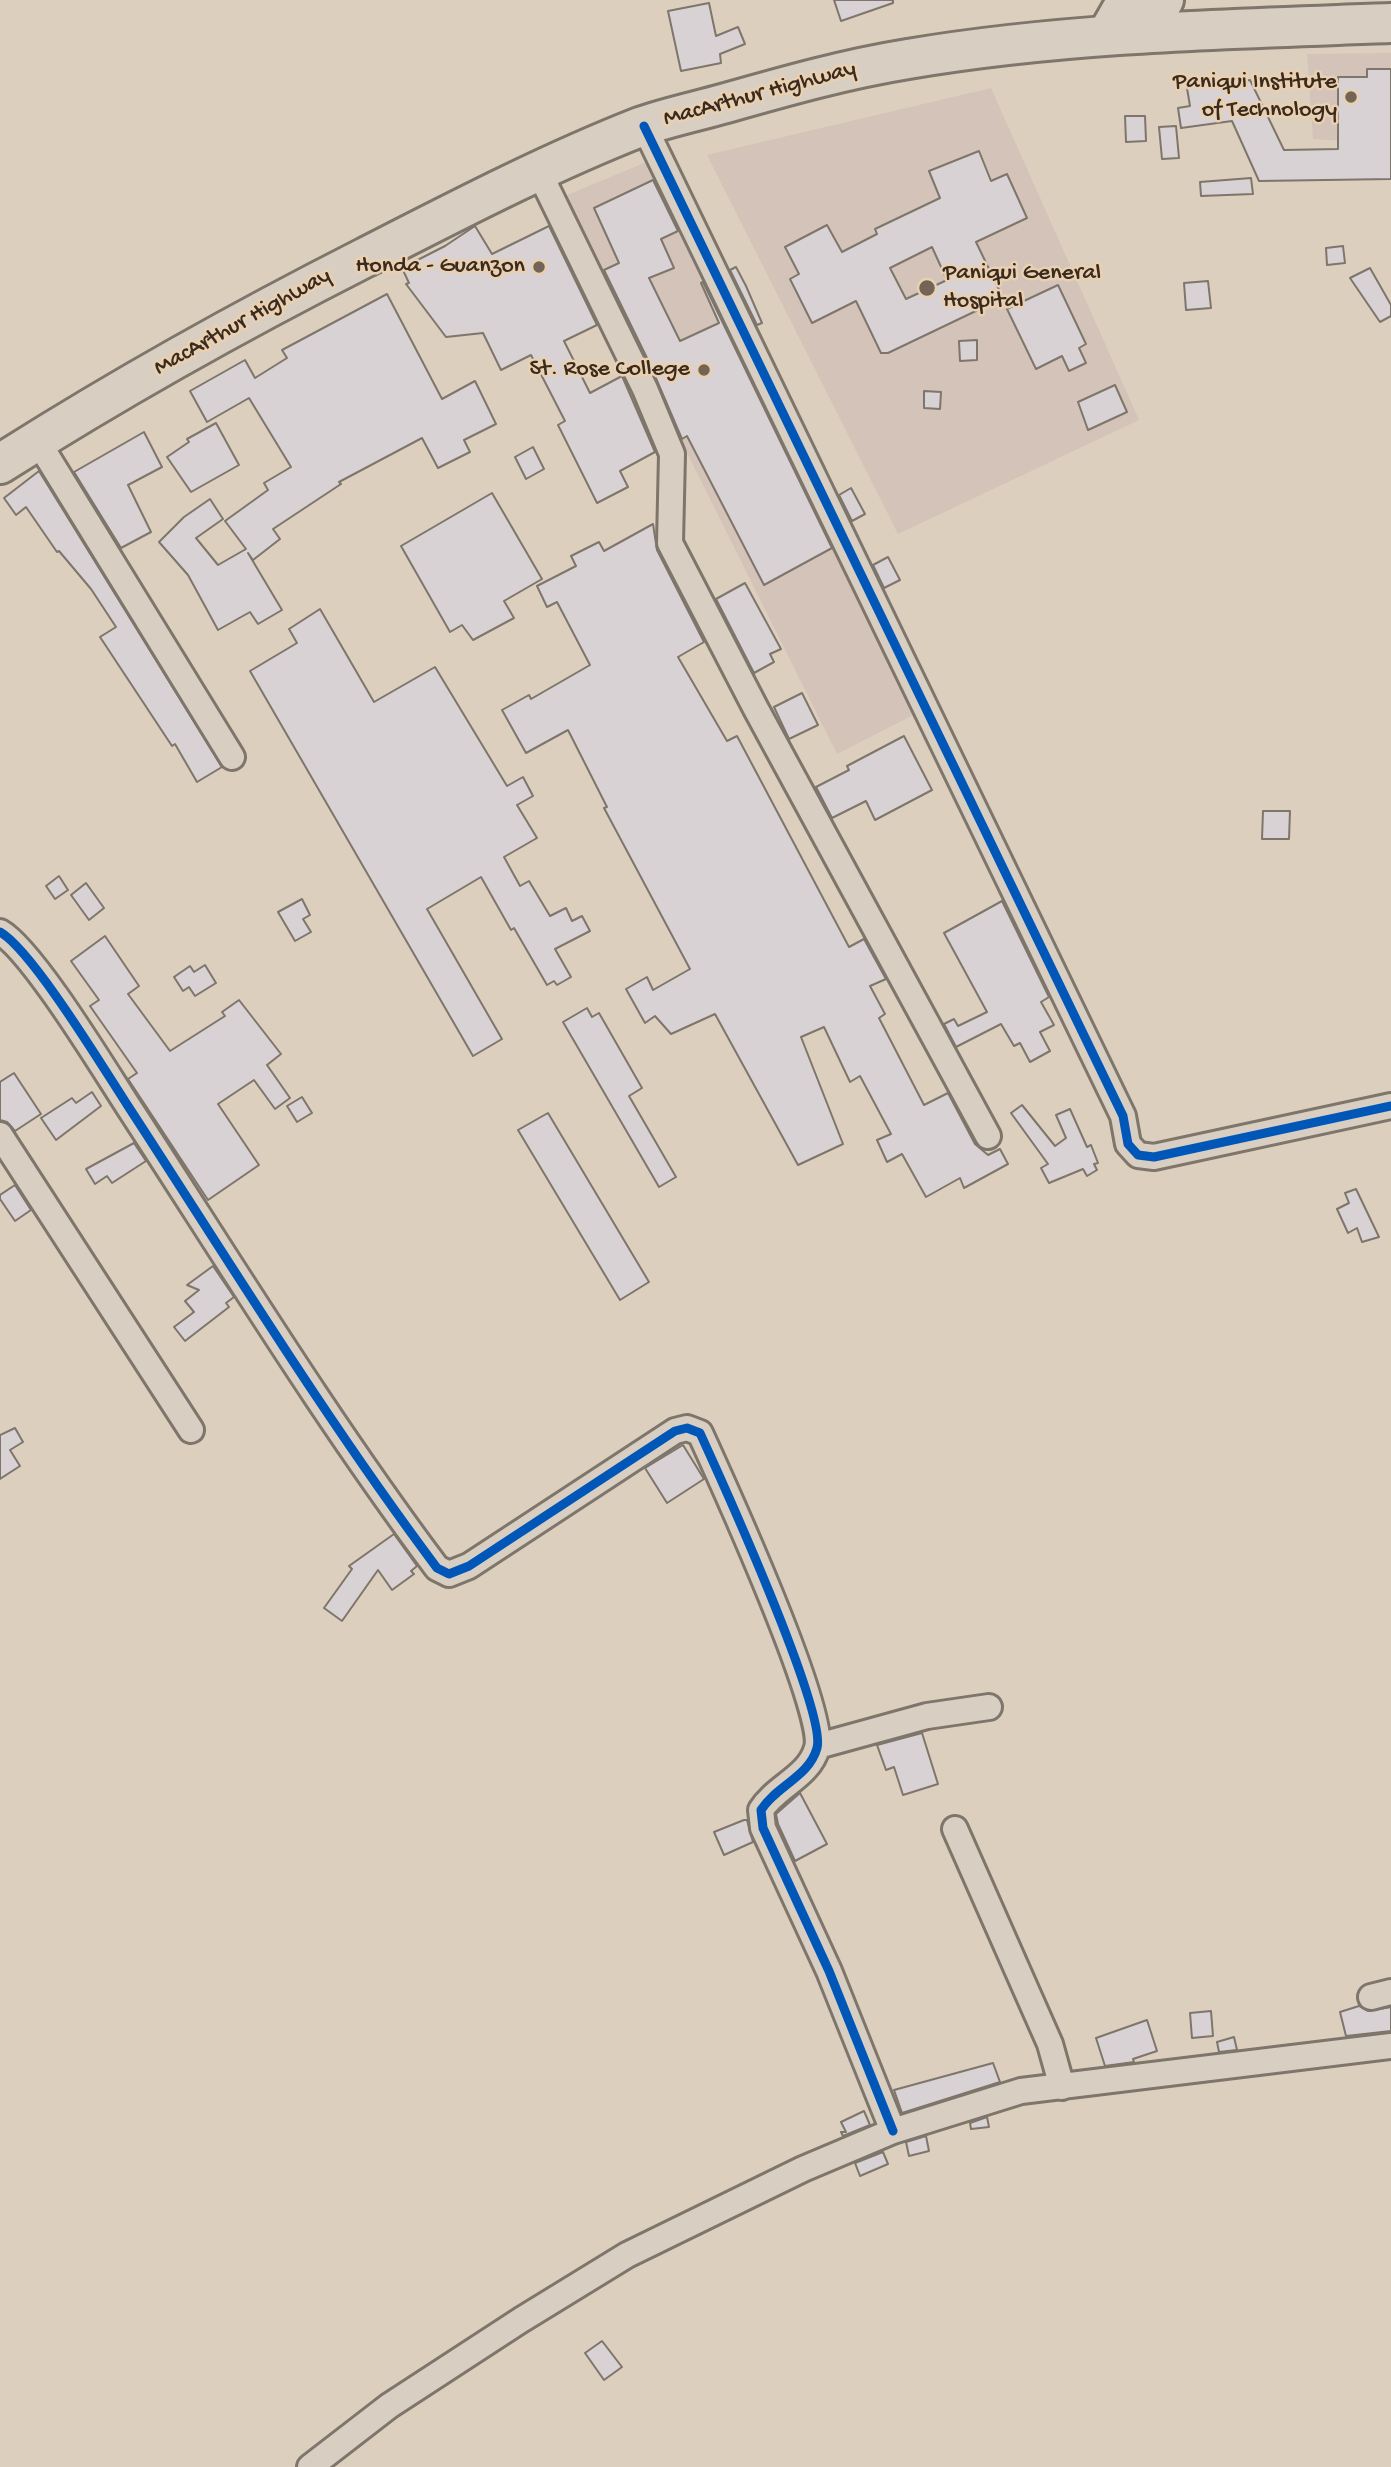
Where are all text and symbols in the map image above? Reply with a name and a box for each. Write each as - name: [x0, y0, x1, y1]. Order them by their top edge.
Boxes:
- street label: MacArthur Highway: [661, 55, 859, 135]
- place label: Paniqui Institute of Technology: [1173, 69, 1337, 125]
- marker: Paniqui Institute of Technology: [1343, 89, 1359, 105]
- place label: Honda - Guanzon: [356, 253, 525, 281]
- marker: Honda - Guanzon: [531, 259, 547, 275]
- place label: Paniqui General Hospital: [943, 260, 1101, 316]
- street label: MacArthur Highway: [149, 262, 337, 384]
- marker: Paniqui General Hospital: [917, 278, 937, 298]
- place label: St. Rose College: [529, 356, 690, 384]
- marker: St. Rose College: [696, 362, 712, 378]

